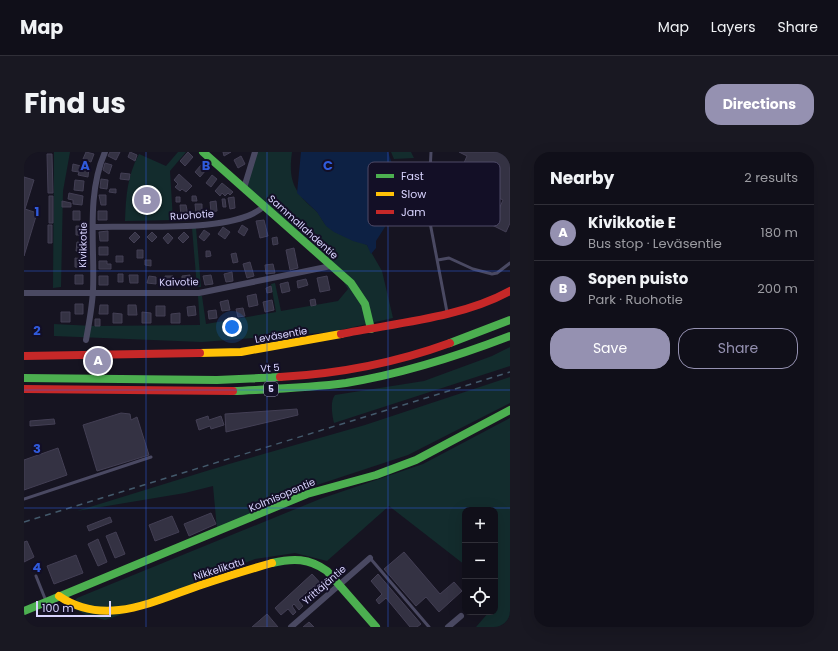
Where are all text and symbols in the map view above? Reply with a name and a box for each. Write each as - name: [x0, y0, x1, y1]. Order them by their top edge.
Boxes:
- text: Map: [20, 14, 63, 41]
- text: Map: [658, 17, 689, 37]
- text: Layers: [711, 17, 755, 37]
- text: Share: [777, 17, 818, 37]
- text: Find us: [24, 84, 126, 123]
- button: Directions: [705, 84, 814, 125]
- text: A: [80, 156, 90, 175]
- text: B: [202, 156, 211, 175]
- text: C: [323, 156, 333, 175]
- legend: [368, 162, 500, 226]
- text: Nearby: [550, 166, 614, 190]
- text: Fast: [401, 168, 424, 184]
- text: 2 results: [744, 168, 798, 187]
- pin: B: [134, 185, 160, 215]
- text: Slow: [401, 186, 426, 202]
- street label: Sammallahdentie: [265, 191, 341, 263]
- text: 1: [35, 202, 39, 221]
- text: Jam: [401, 204, 426, 220]
- street label: Ruohotie: [170, 206, 214, 224]
- text: Kivikkotie E: [588, 212, 676, 233]
- street label: Kivikkotie: [75, 222, 91, 268]
- text: A: [558, 223, 568, 242]
- text: 180 m: [761, 223, 798, 242]
- text: Bus stop · Leväsentie: [588, 234, 722, 253]
- text: Sopen puisto: [588, 268, 688, 289]
- street label: Kaivotie: [159, 274, 199, 290]
- text: B: [559, 279, 567, 298]
- text: 200 m: [757, 279, 798, 298]
- text: Park · Ruohotie: [588, 290, 683, 309]
- your location: [222, 317, 242, 337]
- text: 2: [33, 321, 41, 340]
- street label: Leväsentie: [254, 323, 308, 347]
- button: Save: [550, 328, 670, 369]
- button: Share: [678, 328, 798, 369]
- pin: A: [85, 346, 111, 376]
- street label: Vt 5: [260, 360, 280, 376]
- road number: 5: [264, 382, 278, 396]
- text: 3: [33, 439, 41, 458]
- street label: Kolmisopentie: [246, 474, 318, 516]
- map controls: [462, 507, 498, 615]
- button: +: [462, 507, 498, 543]
- button: −: [462, 543, 498, 579]
- street label: Nikkelikatu: [192, 554, 246, 584]
- text: 4: [33, 558, 42, 577]
- street label: Yrittäjäntie: [299, 562, 349, 608]
- button: locate: [462, 579, 498, 615]
- scale bar: [36, 599, 111, 618]
- text: 100 m: [42, 600, 74, 616]

